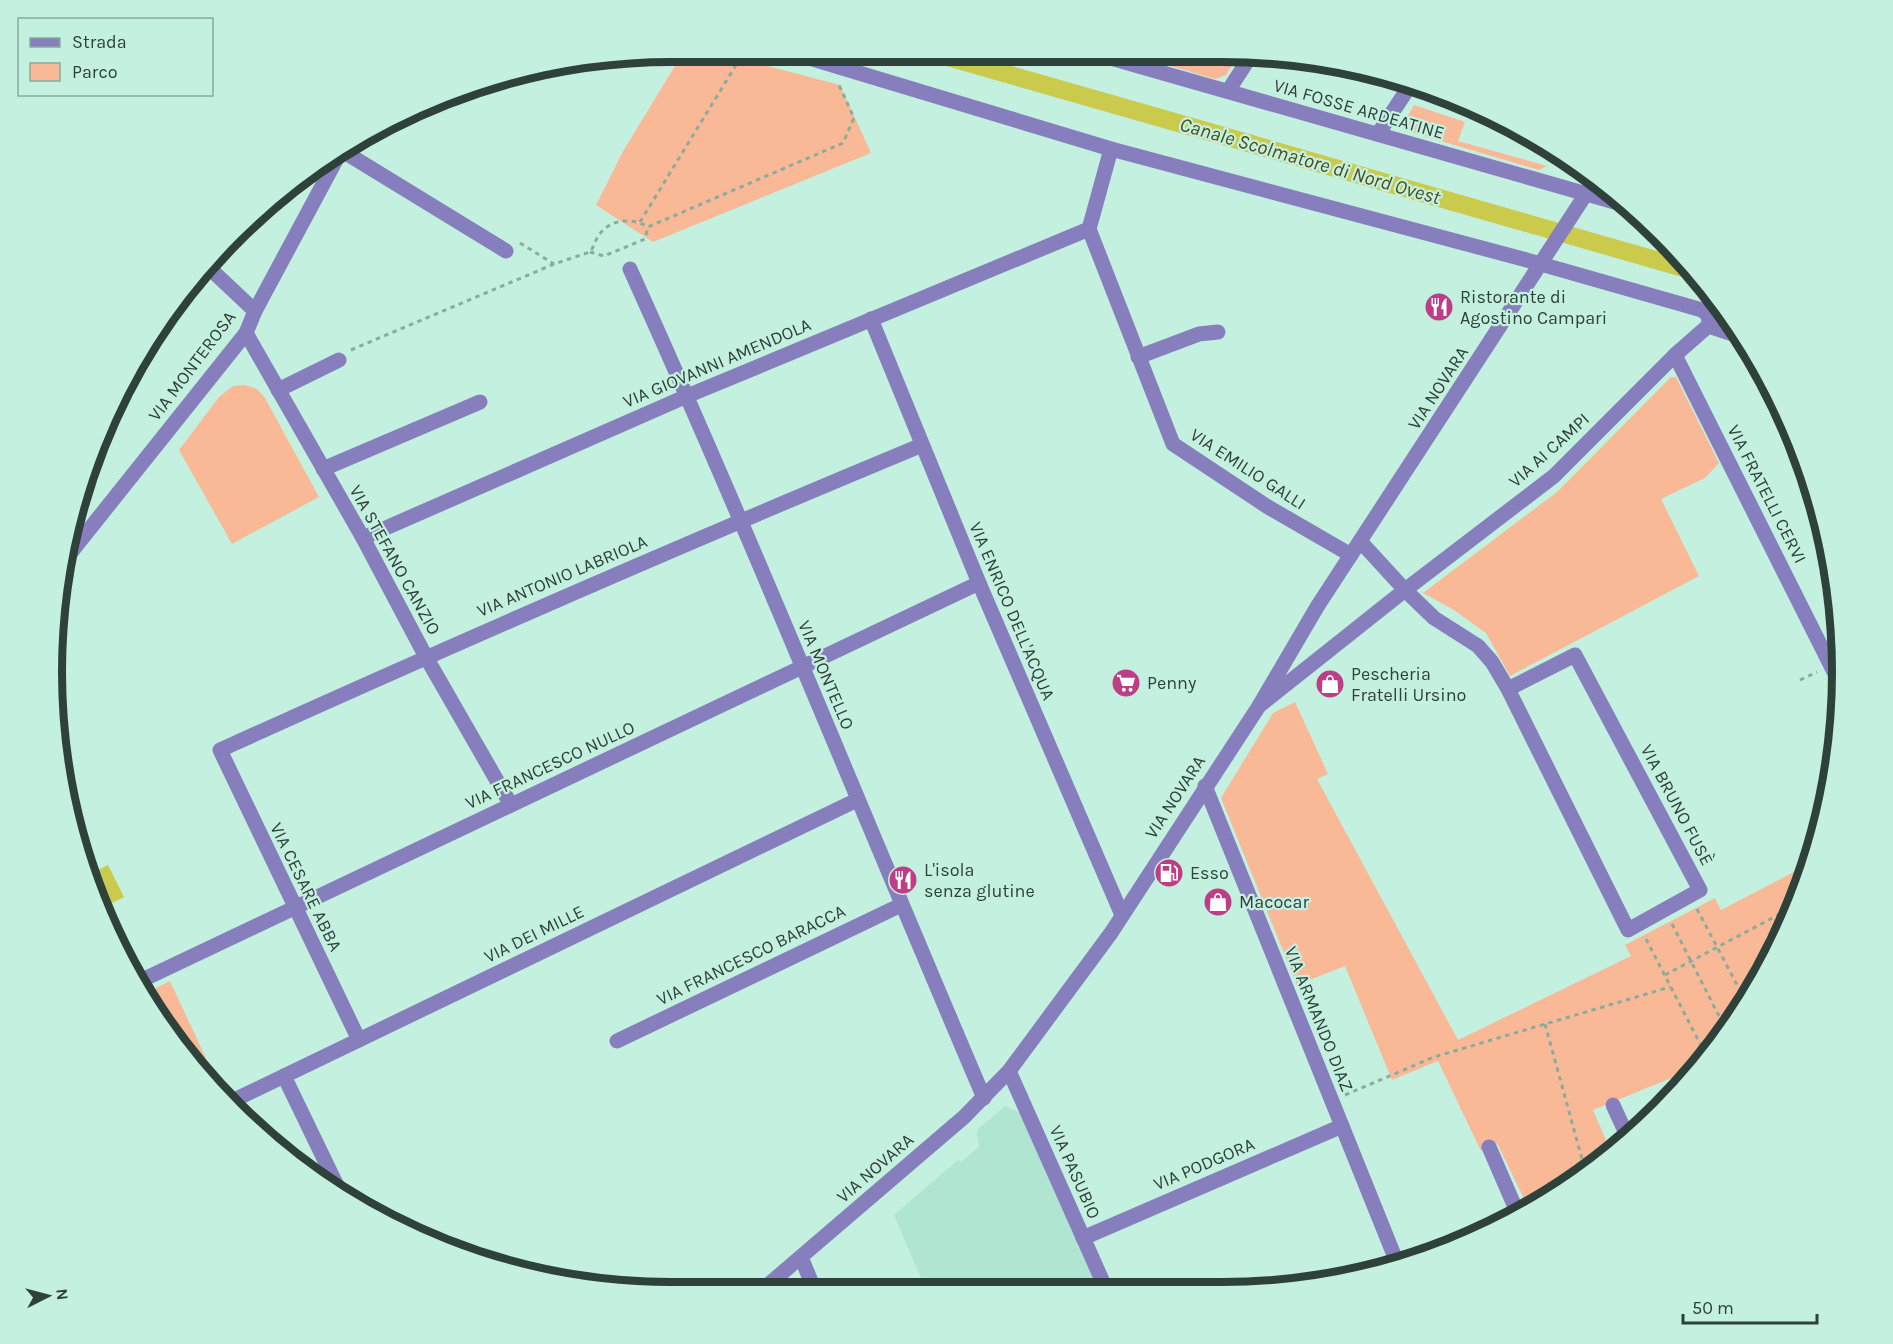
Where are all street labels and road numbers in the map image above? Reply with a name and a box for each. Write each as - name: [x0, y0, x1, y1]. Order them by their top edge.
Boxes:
- street label: VIA FOSSE ARDEATINE: [1271, 74, 1447, 144]
- street label: VIA MONTEROSA: [144, 307, 240, 425]
- street label: VIA GIOVANNI AMENDOLA: [620, 313, 814, 413]
- street label: VIA NOVARA: [1403, 342, 1473, 434]
- street label: VIA AI CAMPI: [1504, 408, 1594, 492]
- street label: VIA FRATELLI CERVI: [1723, 421, 1811, 567]
- street label: VIA EMILIO GALLI: [1186, 423, 1310, 515]
- street label: VIA STEFANO CANZIO: [345, 481, 445, 639]
- street label: VIA ENRICO DELL'ACQUA: [964, 518, 1060, 704]
- street label: VIA ANTONIO LABRIOLA: [474, 530, 650, 622]
- street label: VIA MONTELLO: [793, 617, 859, 733]
- street label: VIA FRANCESCO NULLO: [462, 716, 638, 814]
- street label: VIA BRUNO FUSÈ: [1636, 740, 1719, 869]
- street label: VIA NOVARA: [1140, 751, 1210, 843]
- street label: VIA CESARE ABBA: [265, 819, 347, 955]
- street label: VIA DEI MILLE: [480, 900, 588, 968]
- street label: VIA FRANCESCO BARACCA: [653, 900, 849, 1010]
- street label: VIA ARMANDO DIAZ: [1280, 943, 1358, 1095]
- street label: VIA PASUBIO: [1045, 1122, 1105, 1222]
- street label: VIA NOVARA: [832, 1129, 918, 1207]
- street label: VIA PODGORA: [1150, 1133, 1258, 1195]

